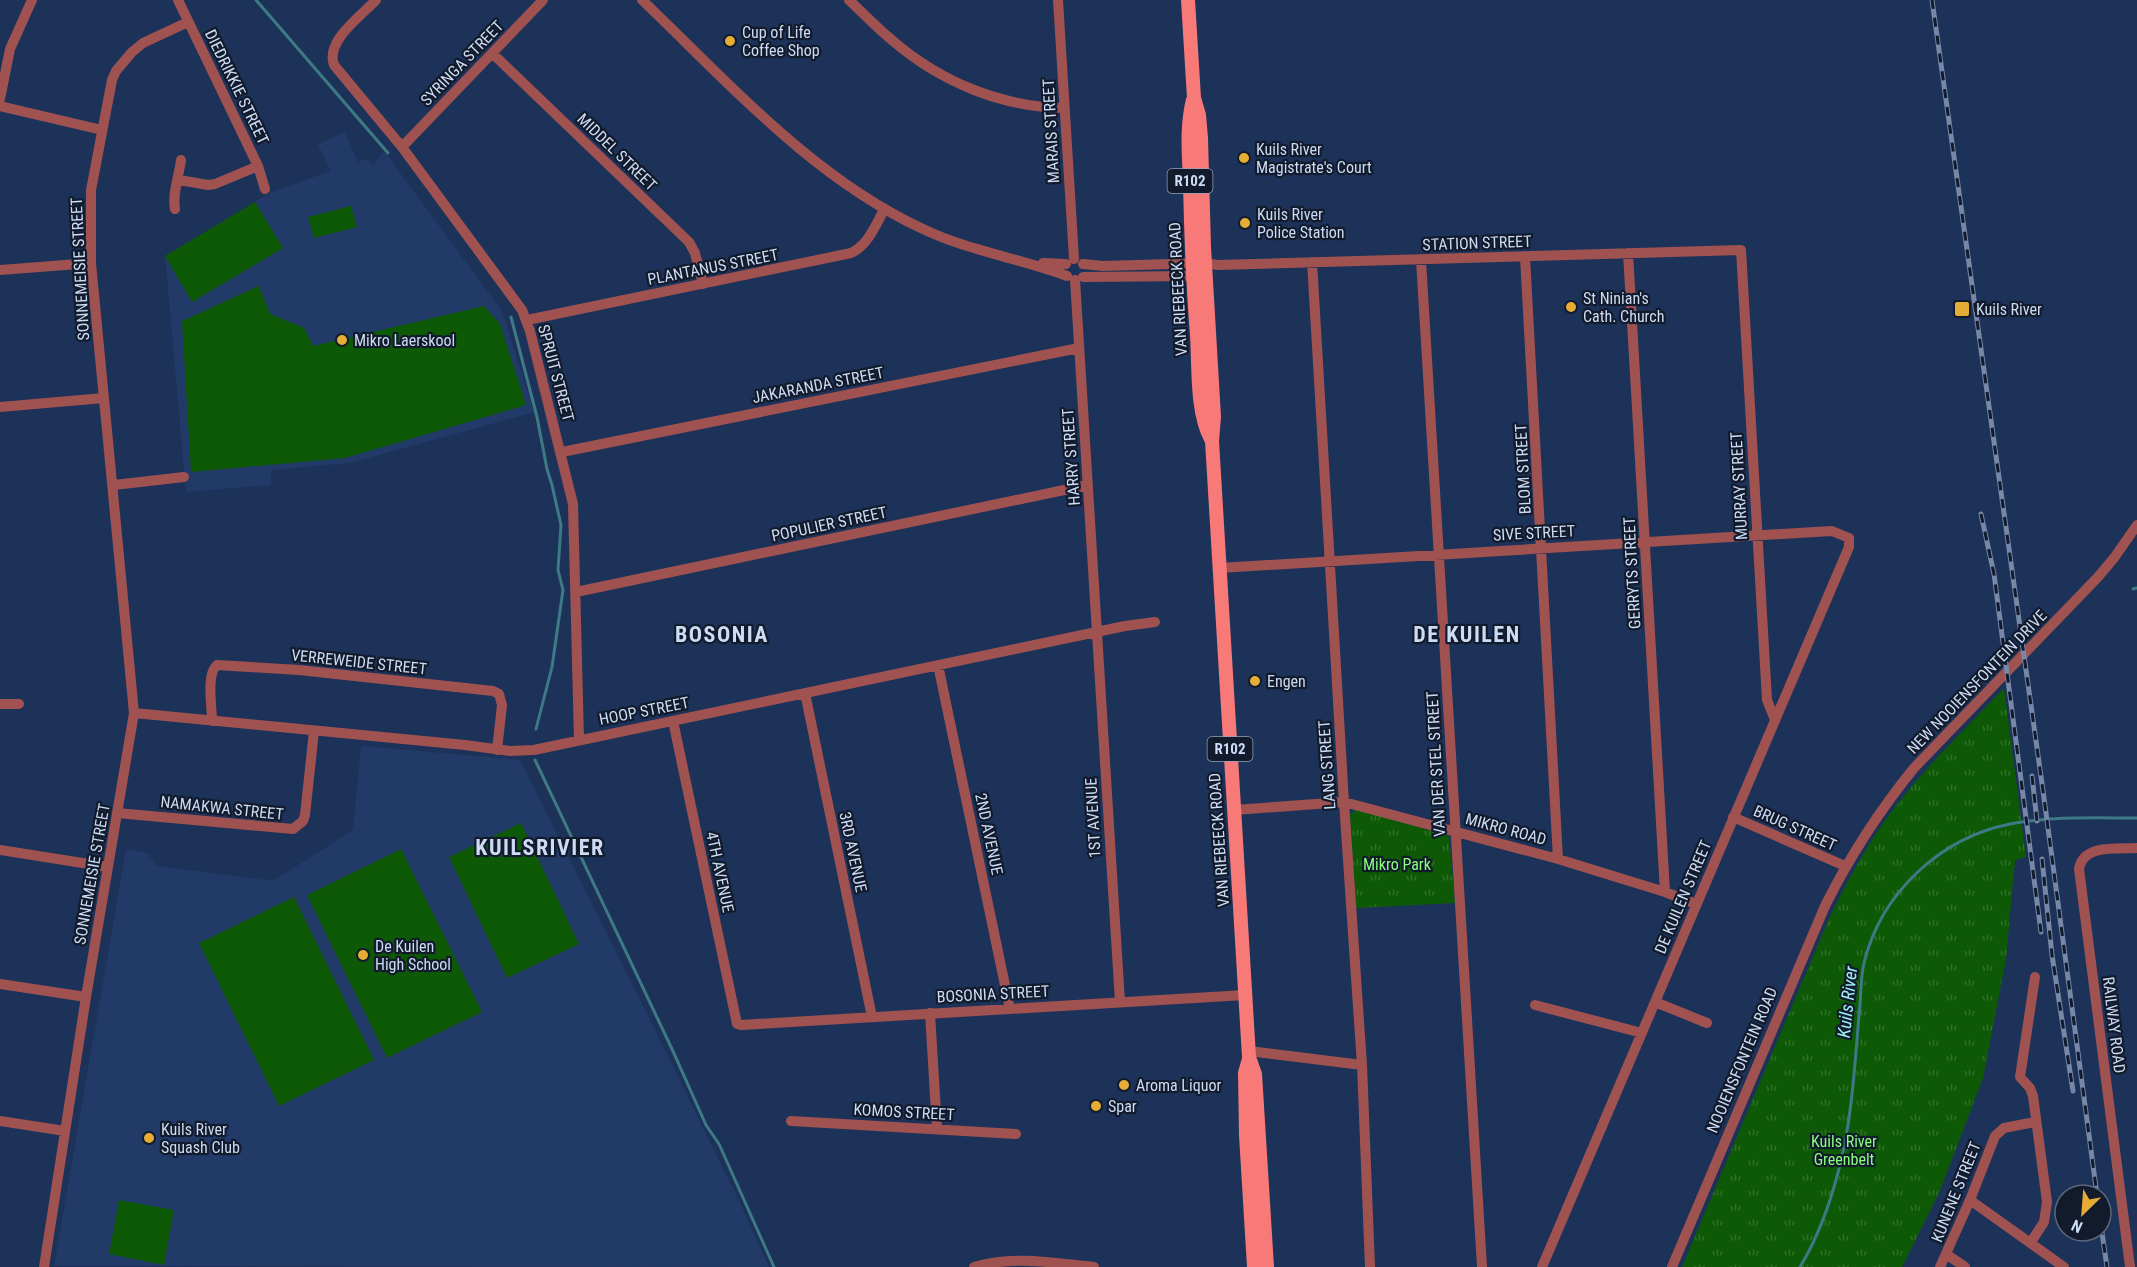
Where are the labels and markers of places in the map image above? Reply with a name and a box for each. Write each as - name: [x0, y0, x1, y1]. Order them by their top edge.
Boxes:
- place label: Cup of Life Coffee Shop: [742, 23, 820, 60]
- marker: Cup of Life Coffee Shop: [723, 34, 737, 48]
- place label: Kuils River Magistrate's Court: [1256, 140, 1372, 177]
- marker: Kuils River Magistrate's Court: [1237, 151, 1251, 165]
- place label: Kuils River Police Station: [1257, 205, 1345, 242]
- marker: Kuils River Police Station: [1238, 216, 1252, 230]
- place label: St Ninian's Cath. Church: [1583, 289, 1664, 326]
- marker: St Ninian's Cath. Church: [1564, 300, 1578, 314]
- marker: Kuils River: [1953, 300, 1971, 318]
- place label: Kuils River: [1976, 300, 2042, 319]
- place label: Mikro Laerskool: [354, 331, 455, 350]
- marker: Mikro Laerskool: [335, 333, 349, 347]
- place label: Engen: [1267, 672, 1306, 691]
- marker: Engen: [1248, 674, 1262, 688]
- place label: De Kuilen High School: [375, 937, 451, 974]
- marker: De Kuilen High School: [356, 948, 370, 962]
- place label: Aroma Liquor: [1136, 1076, 1221, 1095]
- marker: Aroma Liquor: [1117, 1078, 1131, 1092]
- place label: Spar: [1108, 1097, 1137, 1116]
- marker: Spar: [1089, 1099, 1103, 1113]
- place label: Kuils River Squash Club: [161, 1120, 240, 1157]
- marker: Kuils River Squash Club: [142, 1131, 156, 1145]

